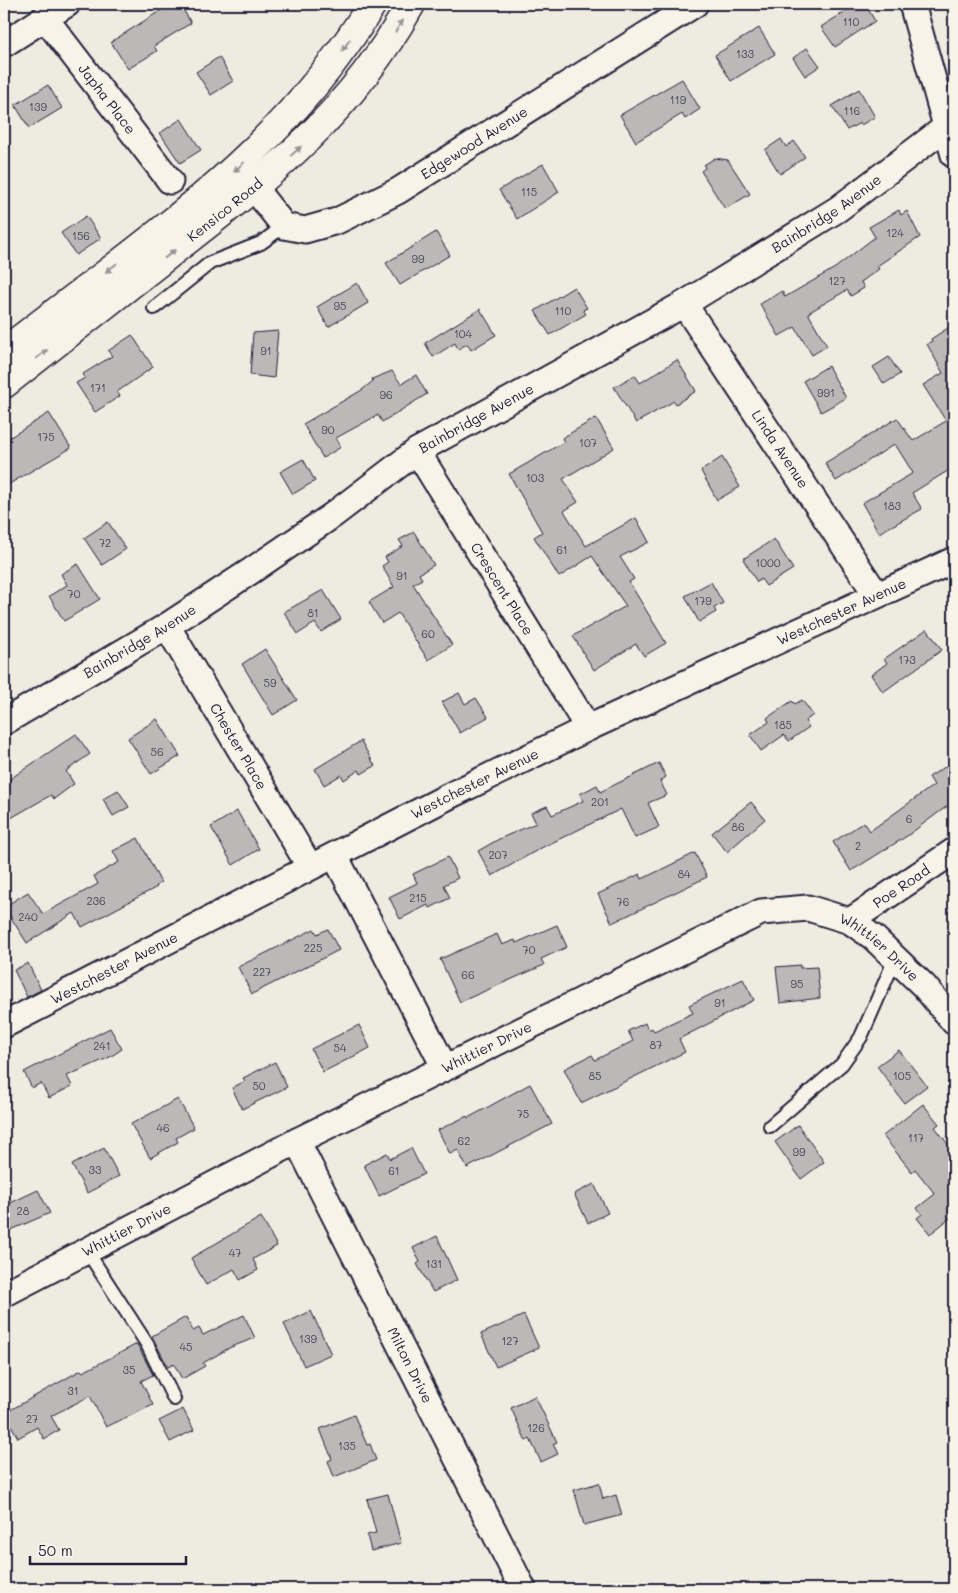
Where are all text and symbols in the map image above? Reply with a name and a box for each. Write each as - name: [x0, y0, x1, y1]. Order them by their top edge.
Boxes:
- house number: 110: [843, 14, 860, 29]
- one-way arrow: [394, 19, 403, 32]
- one-way arrow: [341, 38, 351, 52]
- house number: 133: [736, 46, 754, 61]
- street label: Japha Place: [74, 60, 141, 138]
- house number: 119: [670, 92, 687, 107]
- house number: 139: [29, 99, 47, 114]
- street label: Edgewood Avenue: [417, 102, 531, 183]
- house number: 116: [844, 103, 860, 118]
- one-way arrow: [290, 145, 302, 157]
- one-way arrow: [232, 161, 245, 172]
- street label: Bainbridge Avenue: [768, 170, 885, 257]
- street label: Kensico Road: [183, 173, 266, 246]
- house number: 115: [521, 184, 537, 199]
- house number: 124: [886, 225, 904, 240]
- house number: 156: [72, 228, 90, 243]
- one-way arrow: [163, 248, 176, 259]
- house number: 99: [411, 251, 425, 266]
- one-way arrow: [105, 262, 118, 273]
- house number: 127: [828, 273, 846, 288]
- house number: 95: [334, 298, 346, 313]
- house number: 110: [555, 303, 572, 318]
- house number: 104: [454, 326, 473, 341]
- house number: 91: [260, 343, 272, 358]
- one-way arrow: [35, 348, 48, 359]
- street label: Bainbridge Avenue: [415, 379, 537, 457]
- house number: 171: [90, 380, 106, 395]
- house number: 991: [817, 385, 835, 400]
- house number: 96: [379, 387, 393, 402]
- street label: Linda Avenue: [748, 406, 813, 492]
- house number: 90: [321, 422, 335, 437]
- house number: 175: [37, 429, 55, 444]
- house number: 107: [579, 435, 597, 450]
- house number: 103: [526, 470, 545, 485]
- house number: 183: [883, 498, 902, 513]
- house number: 72: [99, 535, 111, 550]
- street label: Crescent Place: [467, 539, 538, 638]
- house number: 61: [556, 542, 568, 557]
- house number: 1000: [755, 555, 781, 570]
- house number: 91: [396, 568, 408, 583]
- street label: Westchester Avenue: [773, 573, 909, 649]
- house number: 70: [68, 586, 81, 601]
- house number: 179: [694, 593, 712, 608]
- street label: Bainbridge Avenue: [80, 600, 200, 682]
- house number: 81: [307, 605, 319, 620]
- house number: 60: [421, 626, 435, 641]
- house number: 173: [898, 652, 916, 667]
- house number: 59: [264, 675, 277, 690]
- street label: Chester Place: [206, 699, 272, 793]
- house number: 185: [774, 717, 792, 732]
- house number: 56: [150, 744, 164, 759]
- street label: Westchester Avenue: [407, 744, 542, 823]
- house number: 201: [591, 794, 609, 809]
- house number: 6: [906, 811, 912, 826]
- house number: 86: [731, 819, 745, 834]
- house number: 2: [855, 838, 861, 853]
- house number: 207: [488, 847, 508, 862]
- street label: Poe Road: [869, 860, 933, 912]
- house number: 84: [677, 866, 691, 881]
- house number: 215: [409, 890, 427, 905]
- house number: 236: [86, 893, 106, 908]
- house number: 76: [617, 894, 629, 909]
- street label: Whittier Drive: [838, 908, 923, 985]
- house number: 240: [18, 909, 38, 924]
- street label: Westchester Avenue: [47, 927, 181, 1008]
- house number: 225: [304, 940, 322, 955]
- house number: 70: [523, 942, 536, 957]
- house number: 227: [253, 964, 271, 979]
- house number: 66: [461, 967, 475, 982]
- house number: 95: [791, 976, 803, 991]
- house number: 91: [714, 995, 726, 1010]
- street label: Whittier Drive: [438, 1017, 535, 1077]
- house number: 87: [650, 1037, 662, 1052]
- house number: 241: [93, 1038, 111, 1053]
- house number: 54: [334, 1040, 347, 1055]
- house number: 85: [588, 1068, 602, 1083]
- house number: 105: [893, 1068, 911, 1083]
- house number: 50: [252, 1078, 266, 1093]
- house number: 75: [517, 1106, 529, 1121]
- house number: 46: [156, 1120, 170, 1135]
- house number: 117: [908, 1130, 924, 1145]
- house number: 62: [458, 1133, 470, 1148]
- house number: 99: [792, 1144, 806, 1159]
- house number: 33: [89, 1162, 102, 1177]
- house number: 61: [388, 1163, 400, 1178]
- street label: Whittier Drive: [78, 1198, 174, 1261]
- house number: 28: [17, 1203, 30, 1218]
- house number: 47: [229, 1245, 241, 1260]
- house number: 131: [426, 1256, 442, 1271]
- street label: Milton Drive: [383, 1324, 438, 1406]
- house number: 139: [299, 1331, 317, 1346]
- house number: 127: [501, 1333, 519, 1348]
- house number: 45: [180, 1339, 192, 1354]
- house number: 35: [123, 1362, 135, 1377]
- house number: 31: [67, 1383, 79, 1398]
- house number: 27: [26, 1411, 38, 1426]
- house number: 126: [527, 1420, 545, 1435]
- house number: 135: [338, 1438, 356, 1453]
- scale bar: [30, 1533, 186, 1565]
- text: 50 m: [38, 1540, 73, 1560]

